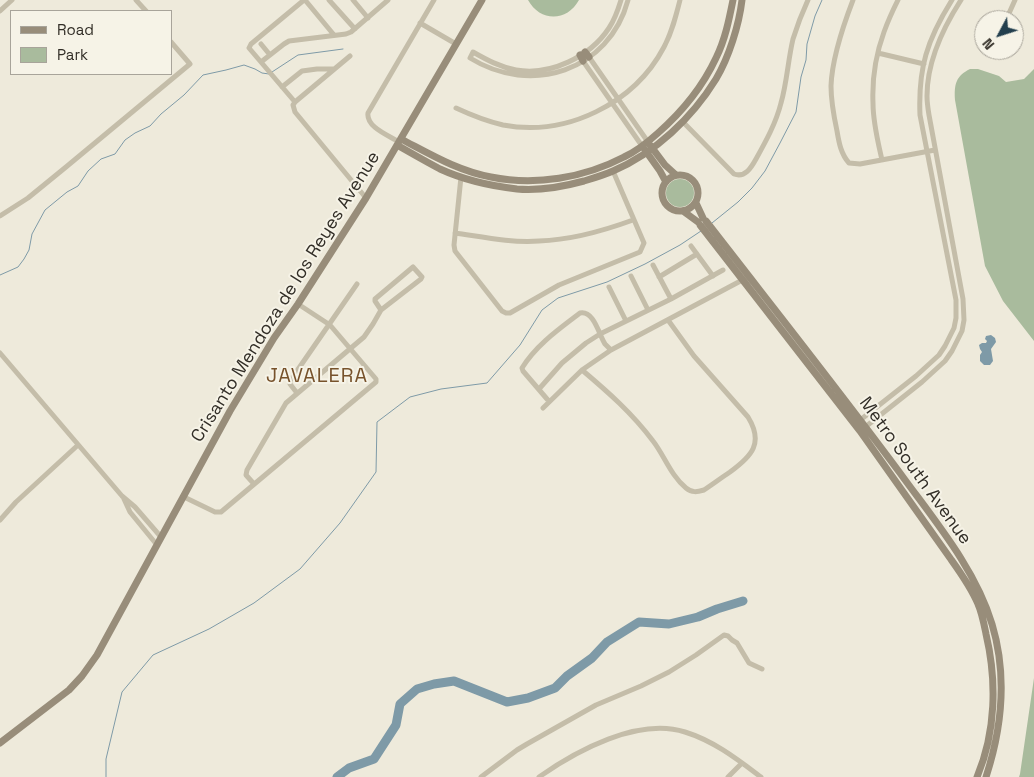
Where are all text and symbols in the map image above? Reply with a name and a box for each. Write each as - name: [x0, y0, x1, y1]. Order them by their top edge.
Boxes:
- legend: [10, 10, 172, 75]
- north arrow: [974, 10, 1024, 60]
- text: Road: [57, 20, 94, 39]
- text: N: [978, 35, 998, 53]
- text: Park: [57, 45, 88, 64]
- street label: Crisanto Mendoza de los Reyes Avenue: [187, 148, 385, 446]
- district label: JAVALERA: [265, 365, 369, 389]
- street label: Metro South Avenue: [854, 393, 976, 549]

